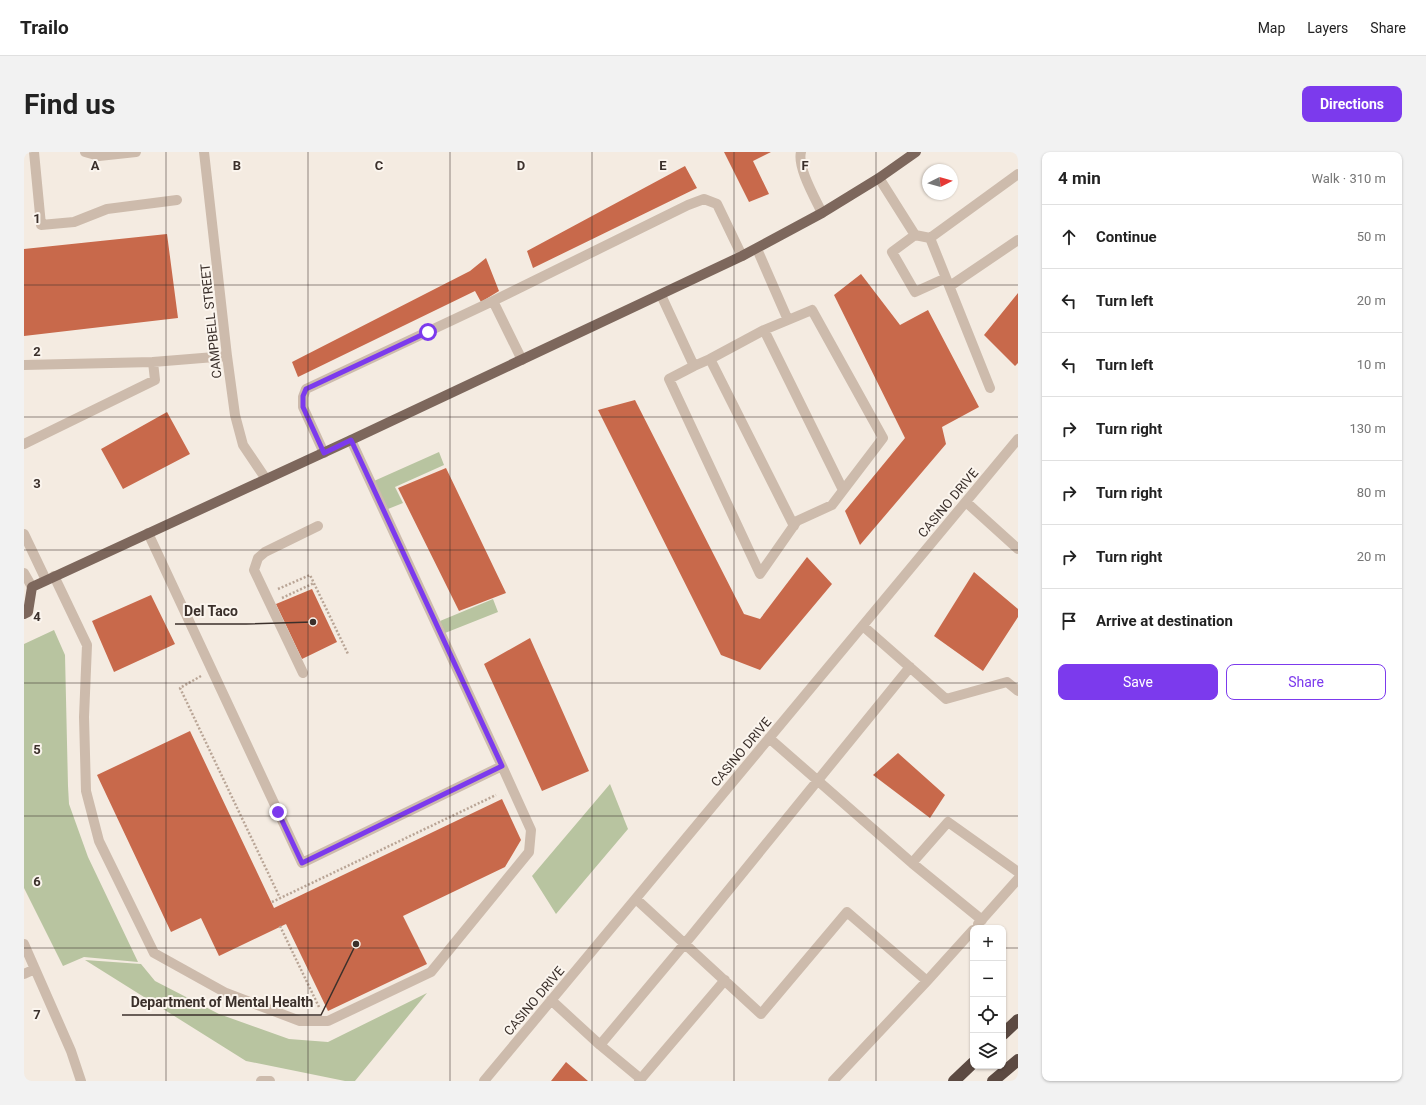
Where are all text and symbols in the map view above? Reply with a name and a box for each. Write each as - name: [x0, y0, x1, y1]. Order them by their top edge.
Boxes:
- text: Trailo: [20, 16, 69, 39]
- text: Map: [1258, 20, 1285, 36]
- text: Layers: [1307, 20, 1348, 36]
- text: Share: [1370, 20, 1406, 36]
- button: Directions: [1302, 86, 1402, 122]
- text: Find us: [24, 88, 115, 121]
- text: A: [91, 158, 100, 173]
- text: B: [233, 158, 241, 173]
- text: C: [375, 158, 384, 173]
- text: D: [517, 158, 525, 173]
- text: E: [659, 158, 667, 173]
- text: F: [801, 158, 809, 173]
- north arrow: [922, 164, 958, 200]
- text: 4 min: [1058, 168, 1101, 188]
- text: Walk · 310 m: [1311, 171, 1386, 186]
- text: 1: [33, 211, 41, 226]
- icon: ahead: [1058, 226, 1080, 248]
- text: Continue: [1096, 228, 1157, 246]
- text: 50 m: [1357, 229, 1386, 244]
- street label: CAMPBELL STREET: [197, 263, 224, 379]
- icon: left: [1058, 290, 1080, 312]
- text: Turn left: [1096, 292, 1153, 310]
- text: 20 m: [1357, 293, 1386, 308]
- route start: [419, 323, 437, 341]
- text: 2: [33, 344, 41, 359]
- icon: left: [1058, 354, 1080, 376]
- text: Turn left: [1096, 356, 1153, 374]
- text: 10 m: [1357, 357, 1386, 372]
- icon: right: [1058, 418, 1080, 440]
- text: Turn right: [1096, 420, 1162, 438]
- text: 130 m: [1349, 421, 1386, 436]
- street label: CASINO DRIVE: [915, 465, 981, 541]
- text: 3: [33, 476, 41, 491]
- icon: right: [1058, 482, 1080, 504]
- text: Turn right: [1096, 484, 1162, 502]
- text: 80 m: [1357, 485, 1386, 500]
- icon: right: [1058, 546, 1080, 568]
- text: Turn right: [1096, 548, 1162, 566]
- text: 20 m: [1357, 549, 1386, 564]
- callout: Del Taco: [175, 598, 246, 624]
- text: Del Taco: [184, 603, 238, 619]
- text: 4: [33, 609, 41, 624]
- icon: arrive: [1058, 610, 1080, 632]
- text: Arrive at destination: [1096, 612, 1233, 630]
- button: Save: [1058, 664, 1218, 700]
- button: Share: [1226, 664, 1386, 700]
- street label: CASINO DRIVE: [708, 714, 774, 790]
- text: 5: [33, 742, 41, 757]
- route end: [269, 803, 287, 821]
- text: 6: [33, 874, 41, 889]
- map controls: [970, 925, 1006, 1069]
- button: +: [970, 925, 1006, 961]
- button: −: [970, 961, 1006, 997]
- street label: CASINO DRIVE: [501, 963, 567, 1039]
- callout: Department of Mental Health: [122, 989, 321, 1015]
- text: Department of Mental Health: [131, 994, 313, 1010]
- button: locate: [970, 997, 1006, 1033]
- text: 7: [33, 1007, 41, 1022]
- button: layers: [970, 1033, 1006, 1069]

